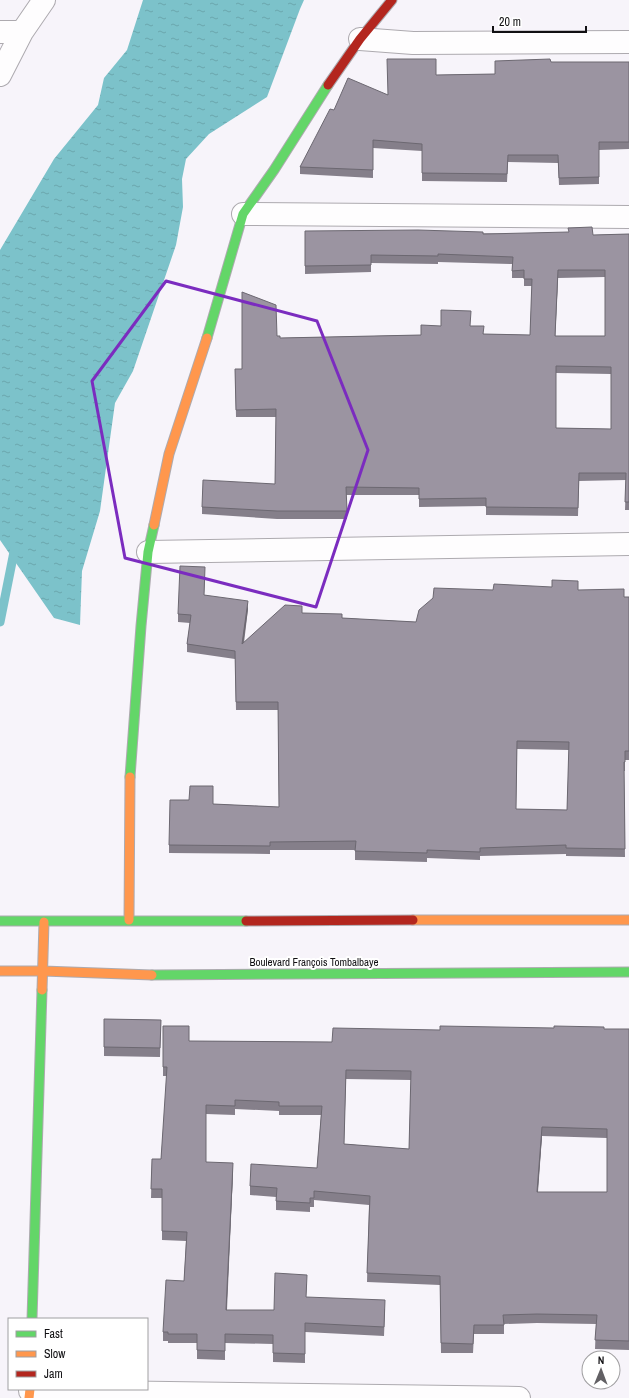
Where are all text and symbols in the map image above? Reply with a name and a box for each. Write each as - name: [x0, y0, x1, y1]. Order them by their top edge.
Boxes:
- scale bar: [493, 8, 586, 34]
- text: 20 m: [499, 14, 521, 30]
- street label: Boulevard François Tombalbaye: [249, 955, 379, 969]
- legend: [8, 1318, 148, 1390]
- text: Fast: [44, 1326, 63, 1342]
- text: Slow: [44, 1346, 66, 1362]
- north arrow: [581, 1350, 621, 1390]
- text: N: [598, 1353, 605, 1367]
- text: Jam: [44, 1366, 63, 1382]

